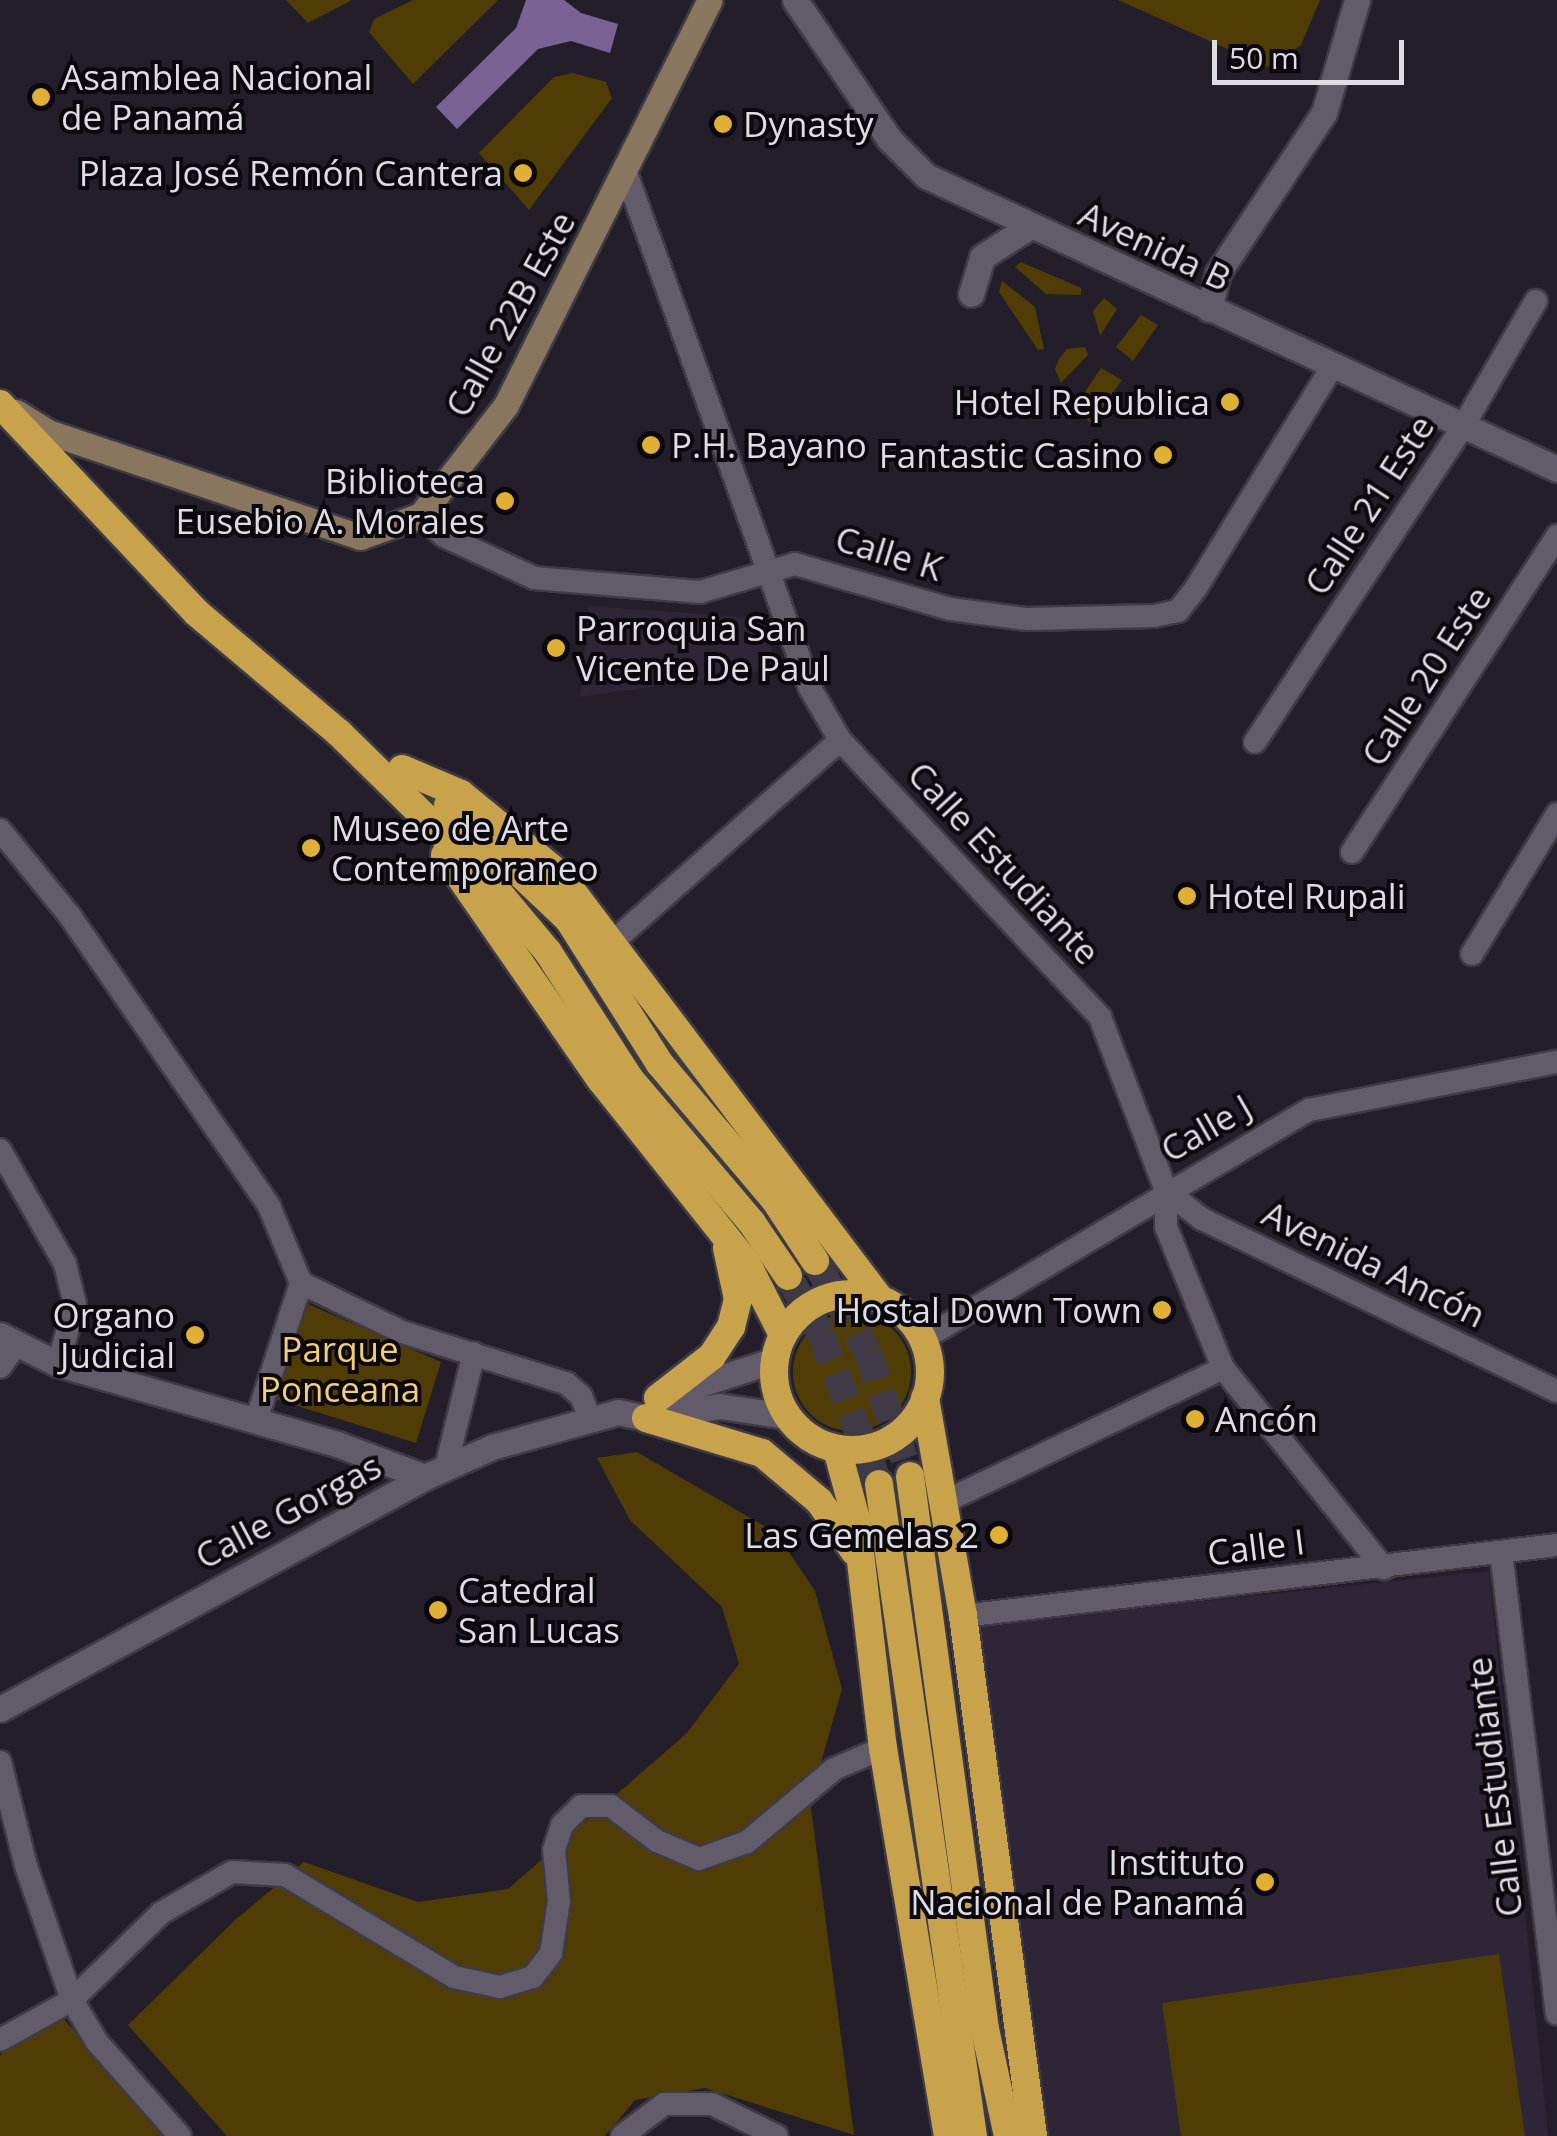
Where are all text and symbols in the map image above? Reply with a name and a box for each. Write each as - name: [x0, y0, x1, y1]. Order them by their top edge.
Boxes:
- scale bar: [1217, 20, 1410, 82]
- text: 50 m: [1229, 37, 1299, 78]
- place label: Asamblea Nacional de Panamá: [61, 56, 372, 138]
- marker: Asamblea Nacional de Panamá: [30, 86, 52, 108]
- place label: Dynasty: [743, 103, 874, 145]
- marker: Dynasty: [712, 113, 734, 135]
- place label: Plaza José Remón Cantera: [79, 152, 503, 194]
- marker: Plaza José Remón Cantera: [512, 162, 534, 184]
- street label: Avenida B: [1073, 193, 1237, 299]
- street label: Calle 22B Este: [436, 204, 584, 424]
- place label: Hotel Republica: [954, 381, 1210, 423]
- marker: Hotel Republica: [1219, 391, 1241, 413]
- street label: Calle 21 Este: [1295, 407, 1443, 603]
- place label: P.H. Bayano: [671, 424, 867, 466]
- marker: P.H. Bayano: [640, 434, 662, 456]
- place label: Fantastic Casino: [879, 434, 1143, 476]
- marker: Fantastic Casino: [1152, 444, 1174, 466]
- place label: Biblioteca Eusebio A. Morales: [175, 460, 485, 542]
- marker: Biblioteca Eusebio A. Morales: [494, 490, 516, 512]
- street label: Calle K: [831, 517, 947, 589]
- street label: Calle 20 Este: [1352, 578, 1500, 774]
- place label: Parroquia San Vicente De Paul: [576, 607, 830, 689]
- marker: Parroquia San Vicente De Paul: [545, 637, 567, 659]
- street label: Calle Estudiante: [900, 753, 1108, 973]
- place label: Museo de Arte Contemporaneo: [331, 807, 598, 889]
- marker: Museo de Arte Contemporaneo: [300, 837, 322, 859]
- place label: Hotel Rupali: [1207, 875, 1406, 917]
- marker: Hotel Rupali: [1176, 885, 1198, 907]
- street label: Calle J: [1153, 1085, 1259, 1171]
- street label: Avenida Ancón: [1256, 1192, 1492, 1336]
- place label: Hostal Down Town: [836, 1289, 1142, 1331]
- place label: Organo Judicial: [52, 1294, 175, 1376]
- marker: Hostal Down Town: [1151, 1299, 1173, 1321]
- marker: Organo Judicial: [184, 1324, 206, 1346]
- park label: Parque Ponceana: [260, 1328, 420, 1410]
- place label: Ancón: [1215, 1398, 1318, 1440]
- marker: Ancón: [1184, 1408, 1206, 1430]
- street label: Calle Gorgas: [188, 1445, 388, 1577]
- place label: Las Gemelas 2: [744, 1514, 979, 1556]
- street label: Calle I: [1205, 1520, 1307, 1574]
- marker: Las Gemelas 2: [988, 1524, 1010, 1546]
- place label: Catedral San Lucas: [458, 1569, 620, 1651]
- marker: Catedral San Lucas: [427, 1599, 449, 1621]
- street label: Calle Estudiante: [1457, 1655, 1531, 1919]
- place label: Instituto Nacional de Panamá: [910, 1841, 1245, 1923]
- marker: Instituto Nacional de Panamá: [1254, 1871, 1276, 1893]

